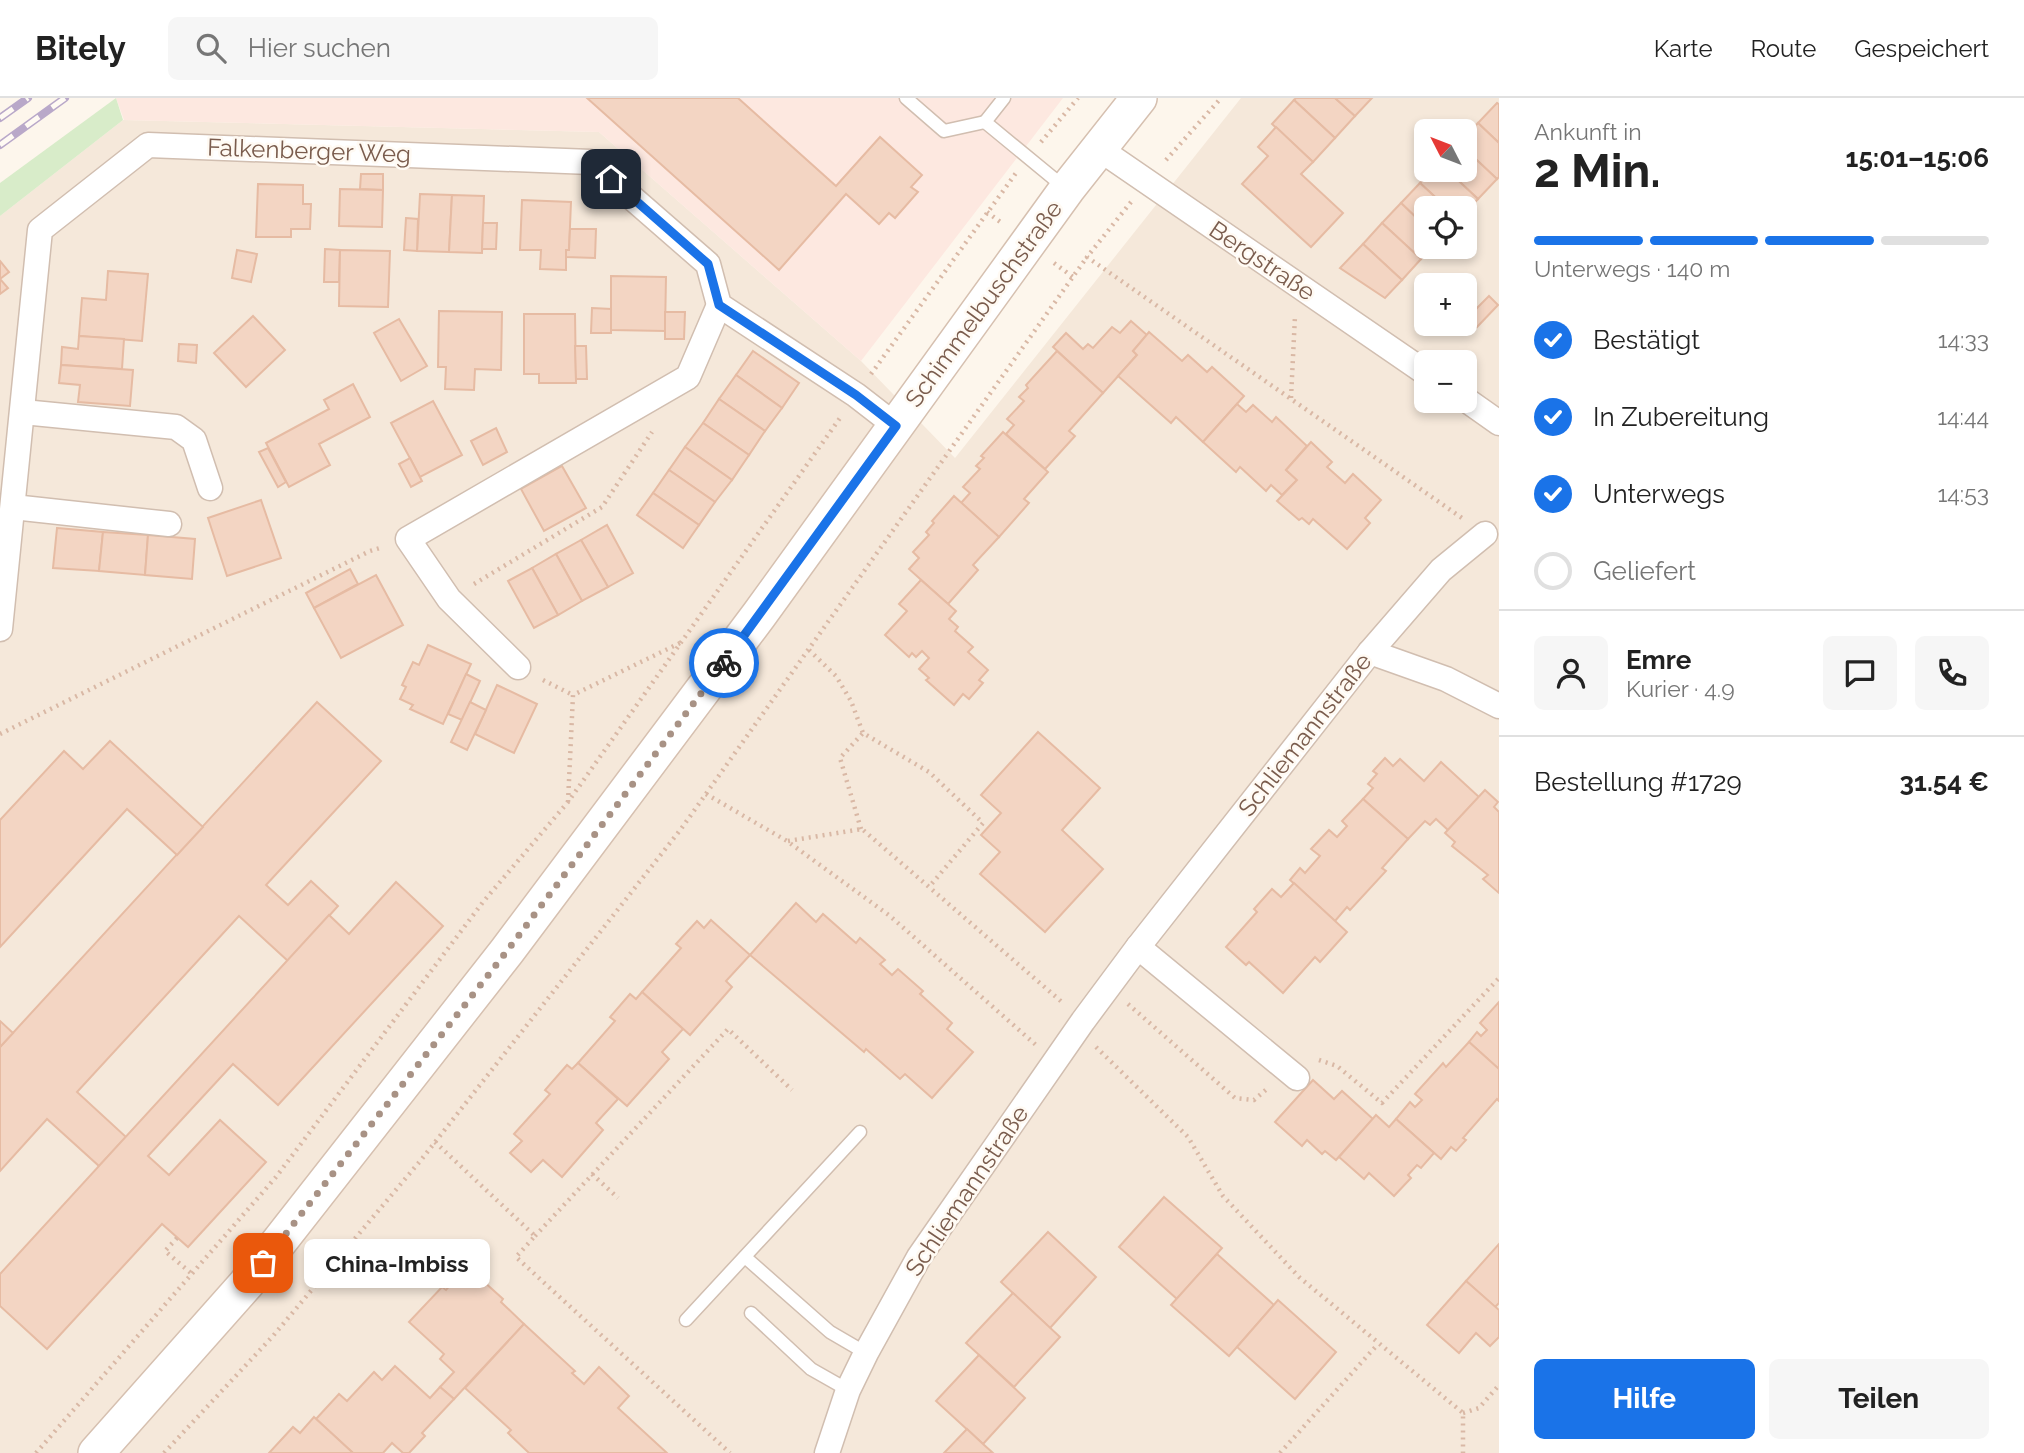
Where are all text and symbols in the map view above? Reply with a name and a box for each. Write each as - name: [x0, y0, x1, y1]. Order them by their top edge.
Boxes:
- search box: [168, 17, 658, 80]
- text: Bitely: [35, 29, 126, 68]
- icon: search: [192, 29, 230, 67]
- text: Hier suchen: [248, 33, 391, 63]
- text: Karte: [1654, 34, 1713, 63]
- text: Route: [1751, 34, 1816, 63]
- text: Gespeichert: [1854, 34, 1989, 63]
- text: Ankunft in: [1534, 118, 1642, 145]
- north arrow: [1414, 119, 1477, 182]
- map controls: [1414, 119, 1477, 413]
- street label: Falkenberger Weg: [207, 132, 411, 169]
- text: 15:01–15:06: [1846, 143, 1989, 173]
- text: 2 Min.: [1534, 144, 1661, 198]
- pin: [581, 149, 641, 209]
- icon: home: [592, 160, 630, 198]
- street label: Schimmelbuschstraße: [899, 195, 1068, 413]
- button: locate: [1414, 196, 1477, 259]
- street label: Bergstraße: [1204, 215, 1321, 307]
- text: Unterwegs · 140 m: [1534, 255, 1730, 282]
- button: +: [1414, 273, 1477, 336]
- icon: check: [1534, 321, 1572, 359]
- text: Bestätigt: [1593, 325, 1700, 355]
- text: 14:33: [1938, 326, 1989, 353]
- button: −: [1414, 350, 1477, 413]
- icon: check: [1534, 398, 1572, 436]
- text: In Zubereitung: [1593, 402, 1769, 432]
- text: 14:44: [1937, 403, 1989, 430]
- icon: check: [1534, 475, 1572, 513]
- text: Unterwegs: [1593, 479, 1725, 509]
- text: 14:53: [1937, 480, 1989, 507]
- text: Geliefert: [1593, 556, 1696, 586]
- courier: [689, 628, 759, 698]
- button: person: [1534, 636, 1608, 710]
- button: chat: [1823, 636, 1897, 710]
- button: phone: [1915, 636, 1989, 710]
- icon: bike: [705, 644, 743, 682]
- text: Emre: [1626, 645, 1691, 675]
- street label: Schliemannstraße: [1232, 647, 1377, 822]
- text: Kurier · 4.9: [1626, 675, 1735, 702]
- text: Bestellung #1729: [1534, 767, 1742, 797]
- text: 31.54 €: [1900, 767, 1989, 797]
- street label: Schliemannstraße: [899, 1100, 1034, 1281]
- pin: [233, 1233, 293, 1293]
- callout: China-Imbiss: [305, 1238, 490, 1288]
- icon: bag: [244, 1244, 282, 1282]
- text: China-Imbiss: [325, 1250, 469, 1277]
- button: Hilfe: [1534, 1359, 1755, 1439]
- button: Teilen: [1769, 1359, 1989, 1439]

